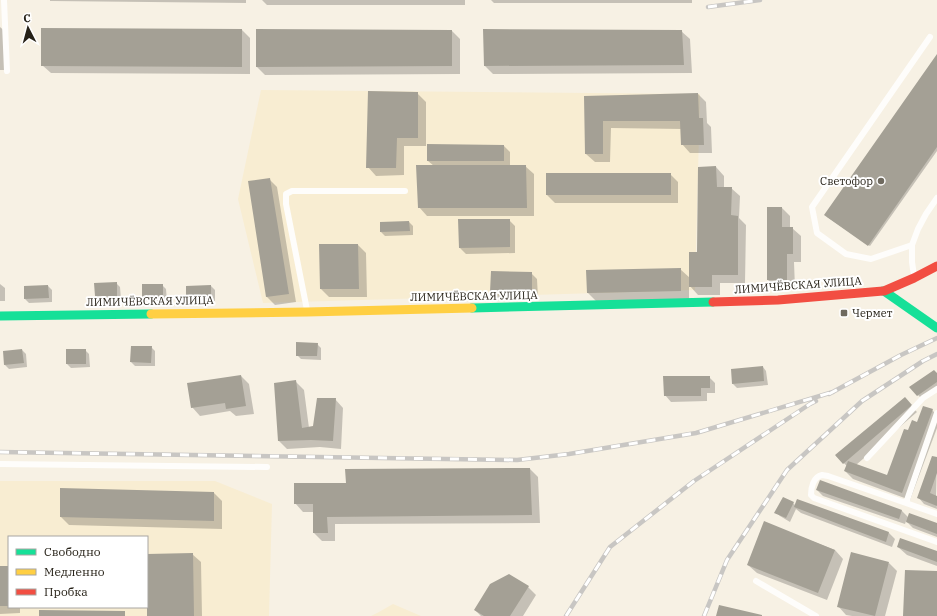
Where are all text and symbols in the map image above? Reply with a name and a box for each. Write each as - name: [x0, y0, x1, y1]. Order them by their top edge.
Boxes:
- north arrow: [8, 8, 48, 48]
- text: С: [23, 11, 31, 25]
- place label: Светофор: [820, 174, 873, 188]
- marker: Светофор: [876, 176, 886, 186]
- street label: ЛИМИЧЁВСКАЯ УЛИЦА: [734, 274, 863, 296]
- street label: ЛИМИЧЁВСКАЯ УЛИЦА: [410, 288, 538, 304]
- street label: ЛИМИЧЁВСКАЯ УЛИЦА: [86, 293, 214, 309]
- place label: Чермет: [852, 306, 893, 320]
- marker: Чермет: [839, 308, 849, 318]
- legend: [8, 536, 148, 608]
- text: Свободно: [44, 544, 101, 559]
- text: Медленно: [44, 564, 105, 579]
- text: Пробка: [44, 584, 88, 599]

